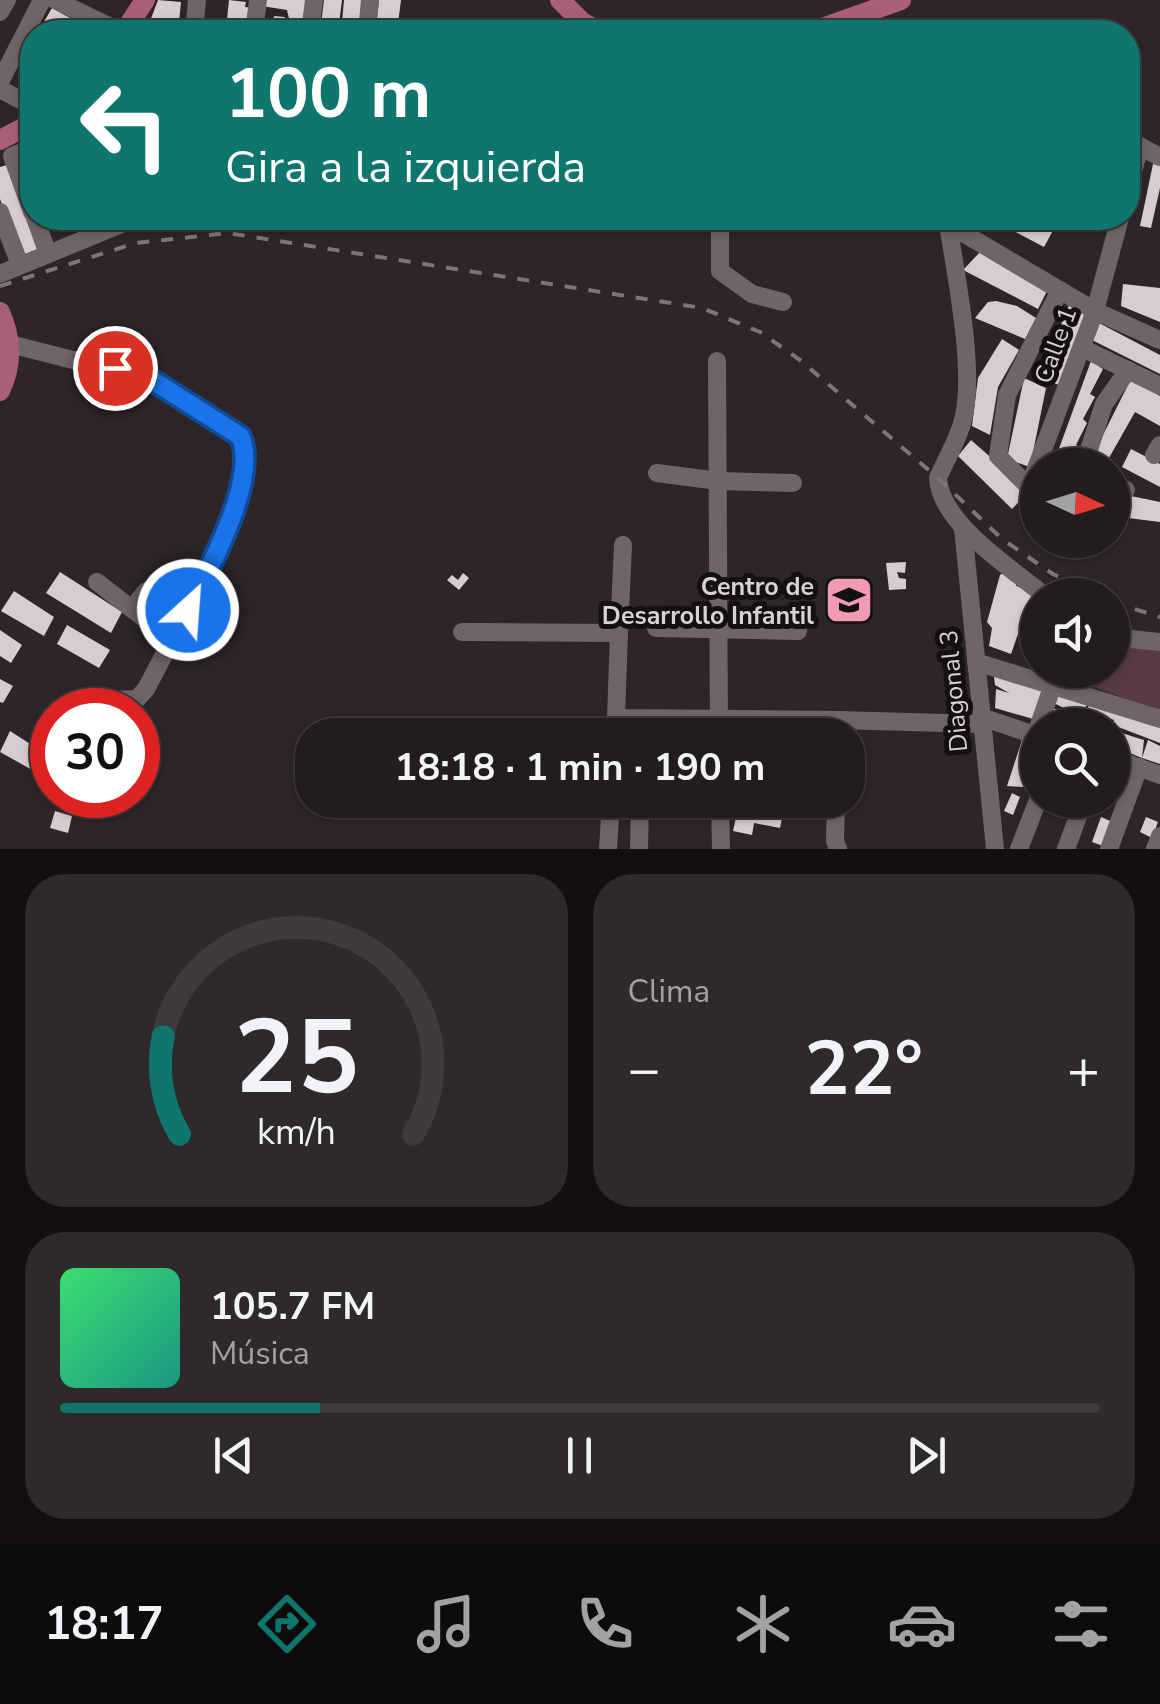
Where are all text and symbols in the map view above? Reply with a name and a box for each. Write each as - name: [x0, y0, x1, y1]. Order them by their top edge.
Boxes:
- text: 100 m: [225, 46, 431, 142]
- icon: left: [60, 60, 190, 190]
- text: Gira a la izquierda: [225, 137, 586, 198]
- street label: Calle 1: [1026, 302, 1085, 388]
- pin: [73, 326, 158, 411]
- icon: arrive: [88, 341, 143, 396]
- north arrow: [1020, 448, 1130, 558]
- map controls: [1020, 448, 1130, 818]
- position arrow: [136, 558, 240, 662]
- place label: Centro de Desarrollo Infantil: [602, 570, 814, 633]
- school or university icon: Centro de Desarrollo Infantil: [823, 574, 875, 626]
- button: sound: [1020, 578, 1130, 688]
- street label: Diagonal 3: [932, 628, 976, 753]
- speed limit sign: 30: [30, 688, 160, 818]
- button: search: [1020, 708, 1130, 818]
- text: 18:18 · 1 min · 190 m: [395, 742, 765, 793]
- text: Clima: [628, 970, 710, 1013]
- text: 25: [234, 987, 359, 1129]
- text: 22°: [805, 1018, 923, 1120]
- text: −: [628, 1032, 661, 1107]
- text: +: [1067, 1032, 1100, 1107]
- text: km/h: [257, 1108, 336, 1157]
- text: 105.7 FM: [210, 1281, 375, 1332]
- text: Música: [210, 1332, 310, 1375]
- icon: previous: [206, 1428, 261, 1483]
- icon: pause: [552, 1428, 607, 1483]
- icon: next: [899, 1428, 954, 1483]
- icon: directions: [252, 1589, 322, 1659]
- icon: music: [411, 1589, 481, 1659]
- icon: phone: [570, 1589, 640, 1659]
- icon: climate: [728, 1589, 798, 1659]
- icon: car: [887, 1589, 957, 1659]
- icon: filters: [1046, 1589, 1116, 1659]
- text: 18:17: [44, 1594, 164, 1655]

